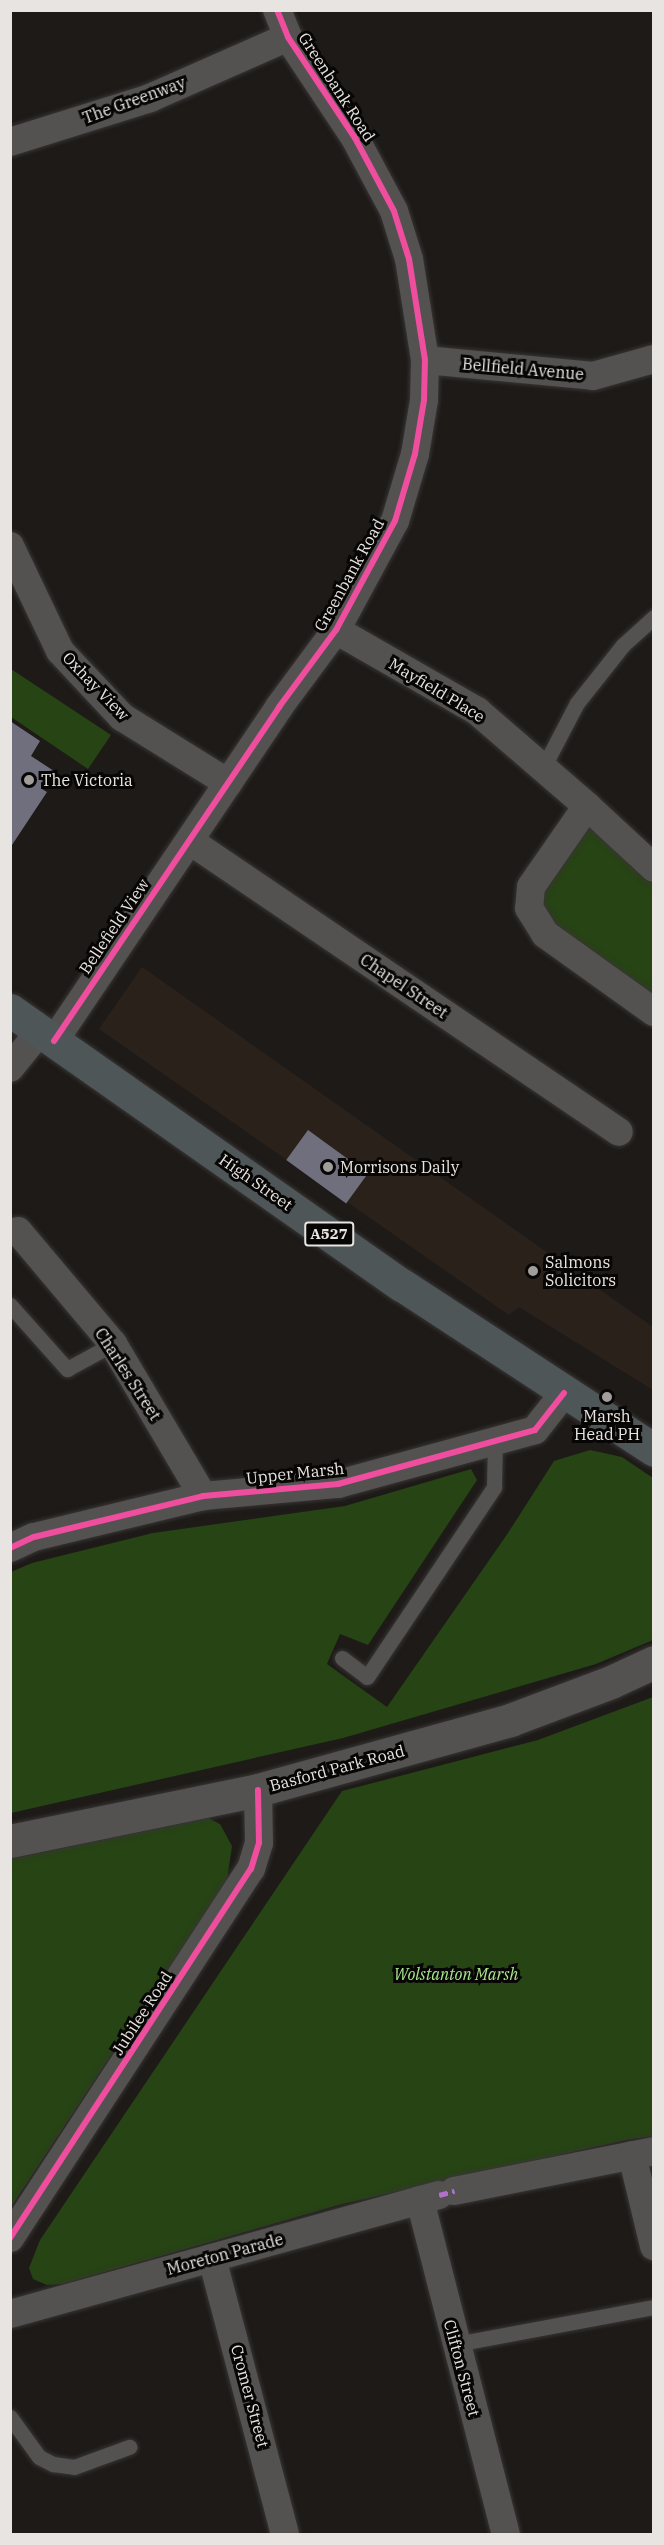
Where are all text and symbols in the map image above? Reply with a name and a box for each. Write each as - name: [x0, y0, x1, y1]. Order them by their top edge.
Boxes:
- street label: Greenbank Road: [295, 29, 379, 145]
- street label: The Greenway: [80, 73, 188, 127]
- street label: Bellfield Avenue: [461, 354, 585, 384]
- street label: Greenbank Road: [310, 515, 388, 635]
- street label: Oxhay View: [59, 648, 133, 724]
- street label: Mayfield Place: [386, 654, 488, 726]
- place label: The Victoria: [41, 770, 133, 790]
- marker: The Victoria: [22, 773, 36, 787]
- street label: Bellefield View: [75, 875, 153, 977]
- street label: Chapel Street: [357, 950, 451, 1022]
- street label: High Street: [216, 1150, 296, 1214]
- place label: Morrisons Daily: [340, 1157, 459, 1177]
- marker: Morrisons Daily: [321, 1160, 335, 1174]
- road number: A527: [304, 1222, 354, 1246]
- place label: Salmons Solicitors: [545, 1252, 616, 1290]
- marker: Salmons Solicitors: [526, 1264, 540, 1278]
- street label: Charles Street: [91, 1324, 165, 1424]
- marker: Marsh Head PH: [600, 1390, 614, 1404]
- place label: Marsh Head PH: [574, 1406, 640, 1444]
- street label: Upper Marsh: [245, 1458, 345, 1488]
- street label: Basford Park Road: [267, 1741, 407, 1795]
- park label: Wolstanton Marsh: [394, 1964, 518, 1984]
- street label: Jubilee Road: [108, 1968, 176, 2058]
- street label: Moreton Parade: [165, 2229, 285, 2279]
- street label: Clifton Street: [440, 2318, 484, 2418]
- street label: Cromer Street: [227, 2342, 273, 2450]

